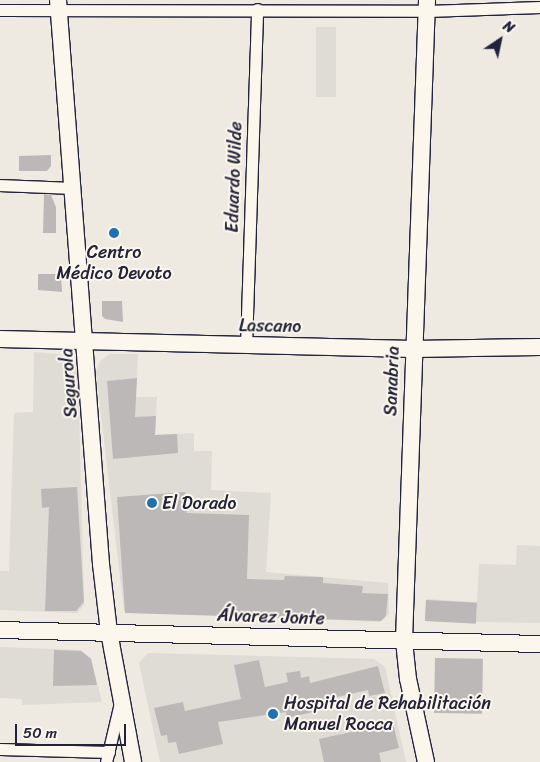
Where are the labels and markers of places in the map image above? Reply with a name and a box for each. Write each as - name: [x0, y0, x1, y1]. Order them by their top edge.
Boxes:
- marker: Centro Médico Devoto: [107, 226, 121, 240]
- place label: Centro Médico Devoto: [56, 242, 172, 284]
- place label: El Dorado: [162, 492, 237, 514]
- marker: El Dorado: [146, 497, 158, 509]
- place label: Hospital de Rehabilitación Manuel Rocca: [284, 693, 491, 736]
- marker: Hospital de Rehabilitación Manuel Rocca: [266, 707, 280, 721]

